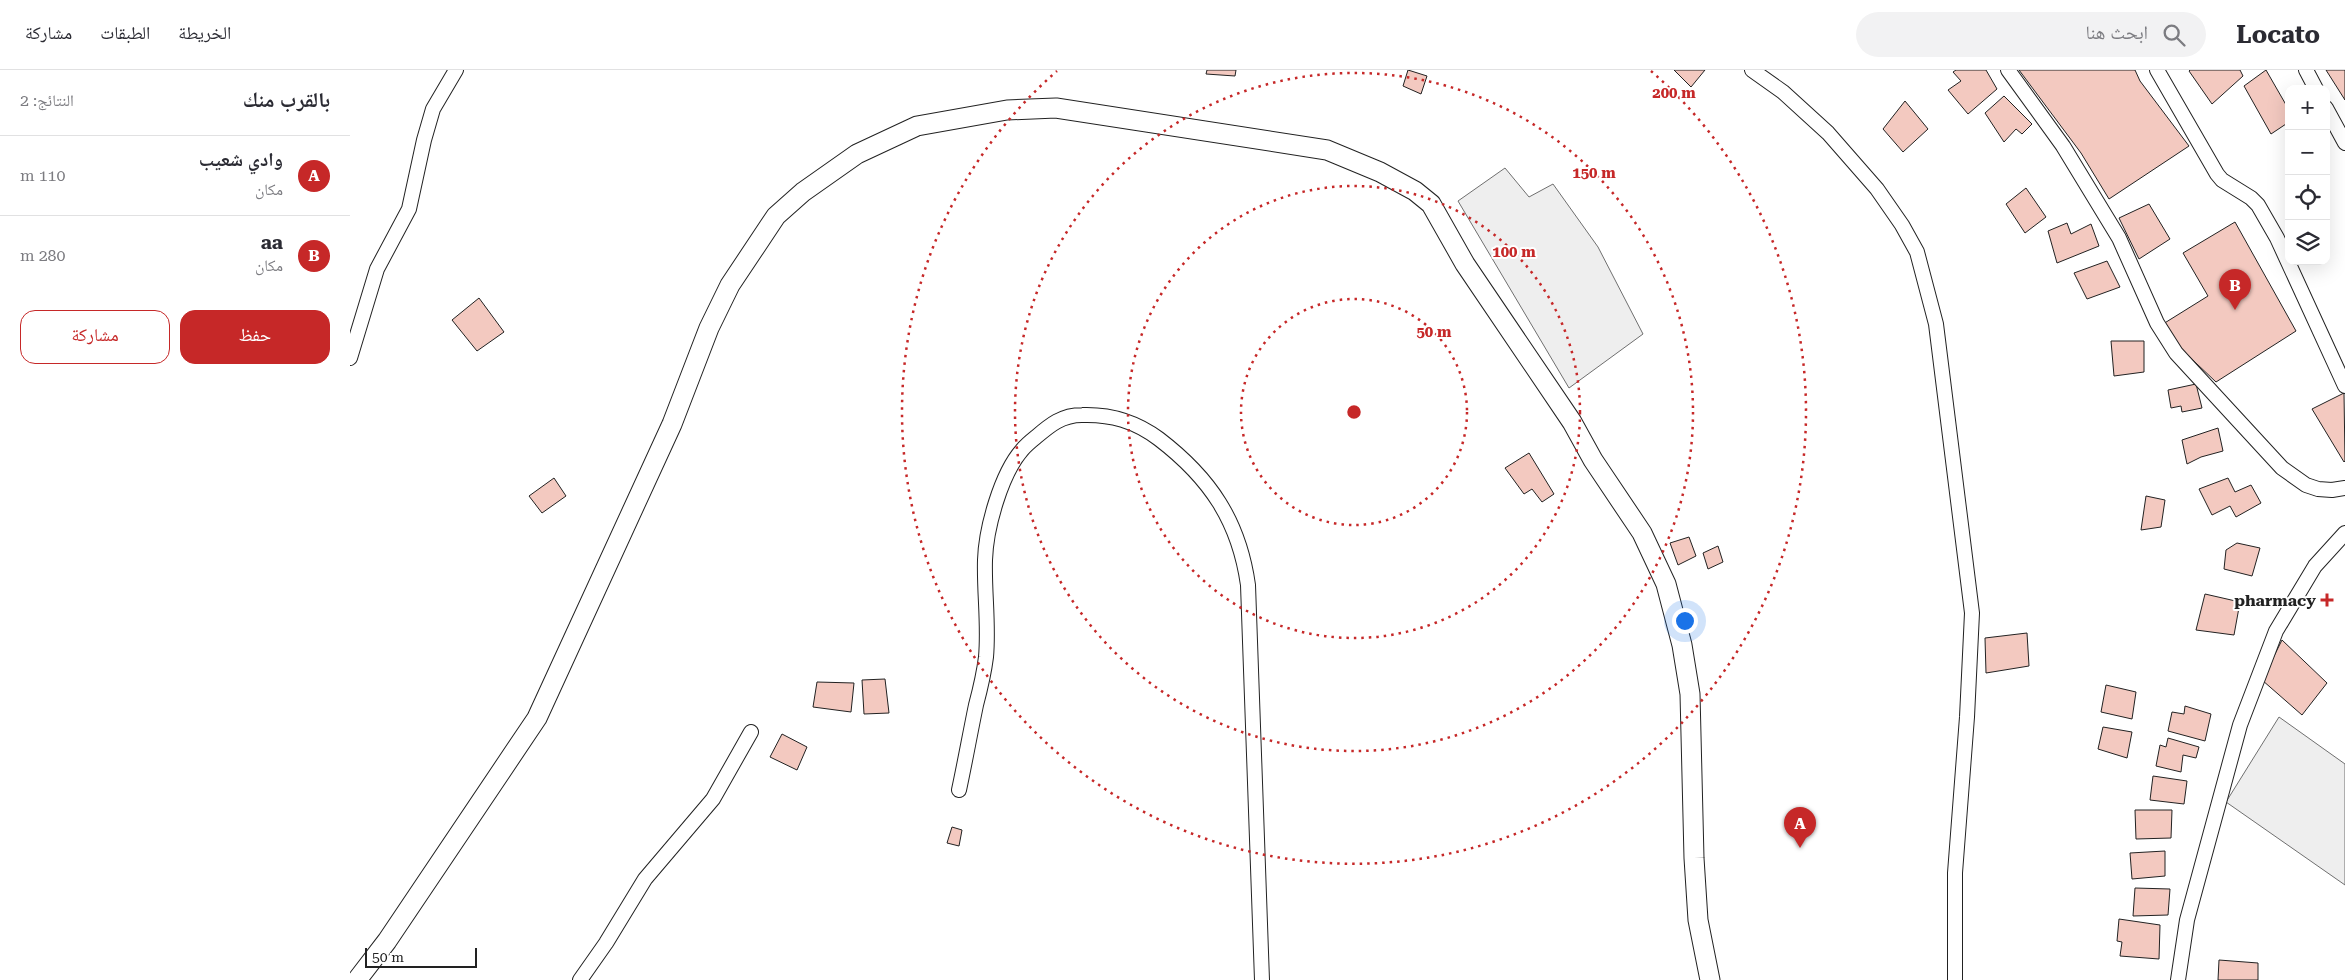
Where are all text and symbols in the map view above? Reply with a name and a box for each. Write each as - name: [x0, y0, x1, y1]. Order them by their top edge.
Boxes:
- search box: [1856, 12, 2206, 57]
- text: ابحث هنا: [2085, 21, 2148, 44]
- icon: search: [2160, 21, 2188, 49]
- text: Locato: [2236, 21, 2320, 49]
- text: مشاركة: [25, 22, 72, 43]
- text: الطبقات: [100, 22, 150, 43]
- text: الخريطة: [178, 22, 231, 43]
- text: 200 m: [1652, 84, 1696, 102]
- map controls: [2285, 85, 2330, 265]
- button: +: [2285, 85, 2330, 130]
- text: بالقرب منك: [243, 88, 330, 112]
- text: النتائج: 2: [20, 91, 74, 110]
- button: −: [2285, 130, 2330, 175]
- text: وادي شعيب: [199, 148, 283, 171]
- text: 150 m: [1572, 164, 1616, 182]
- text: 110 m: [20, 166, 66, 185]
- text: A: [308, 166, 320, 185]
- button: locate: [2285, 175, 2330, 220]
- text: مكان: [255, 180, 283, 199]
- button: layers: [2285, 220, 2330, 265]
- text: aa: [261, 231, 283, 254]
- text: 100 m: [1492, 243, 1536, 261]
- text: 280 m: [20, 246, 66, 265]
- text: B: [308, 246, 320, 265]
- text: مكان: [255, 256, 283, 275]
- pin: B: [2219, 269, 2251, 310]
- button: مشاركة: [20, 310, 170, 364]
- button: حفظ: [180, 310, 330, 364]
- text: 50 m: [1416, 323, 1452, 341]
- centre of rings: [1345, 403, 1363, 421]
- place label: pharmacy: [2234, 591, 2316, 610]
- marker: pharmacy: [2320, 593, 2334, 607]
- your location: [1672, 608, 1698, 634]
- pin: A: [1784, 807, 1816, 848]
- scale bar: [365, 945, 478, 968]
- text: 50 m: [372, 949, 404, 965]

